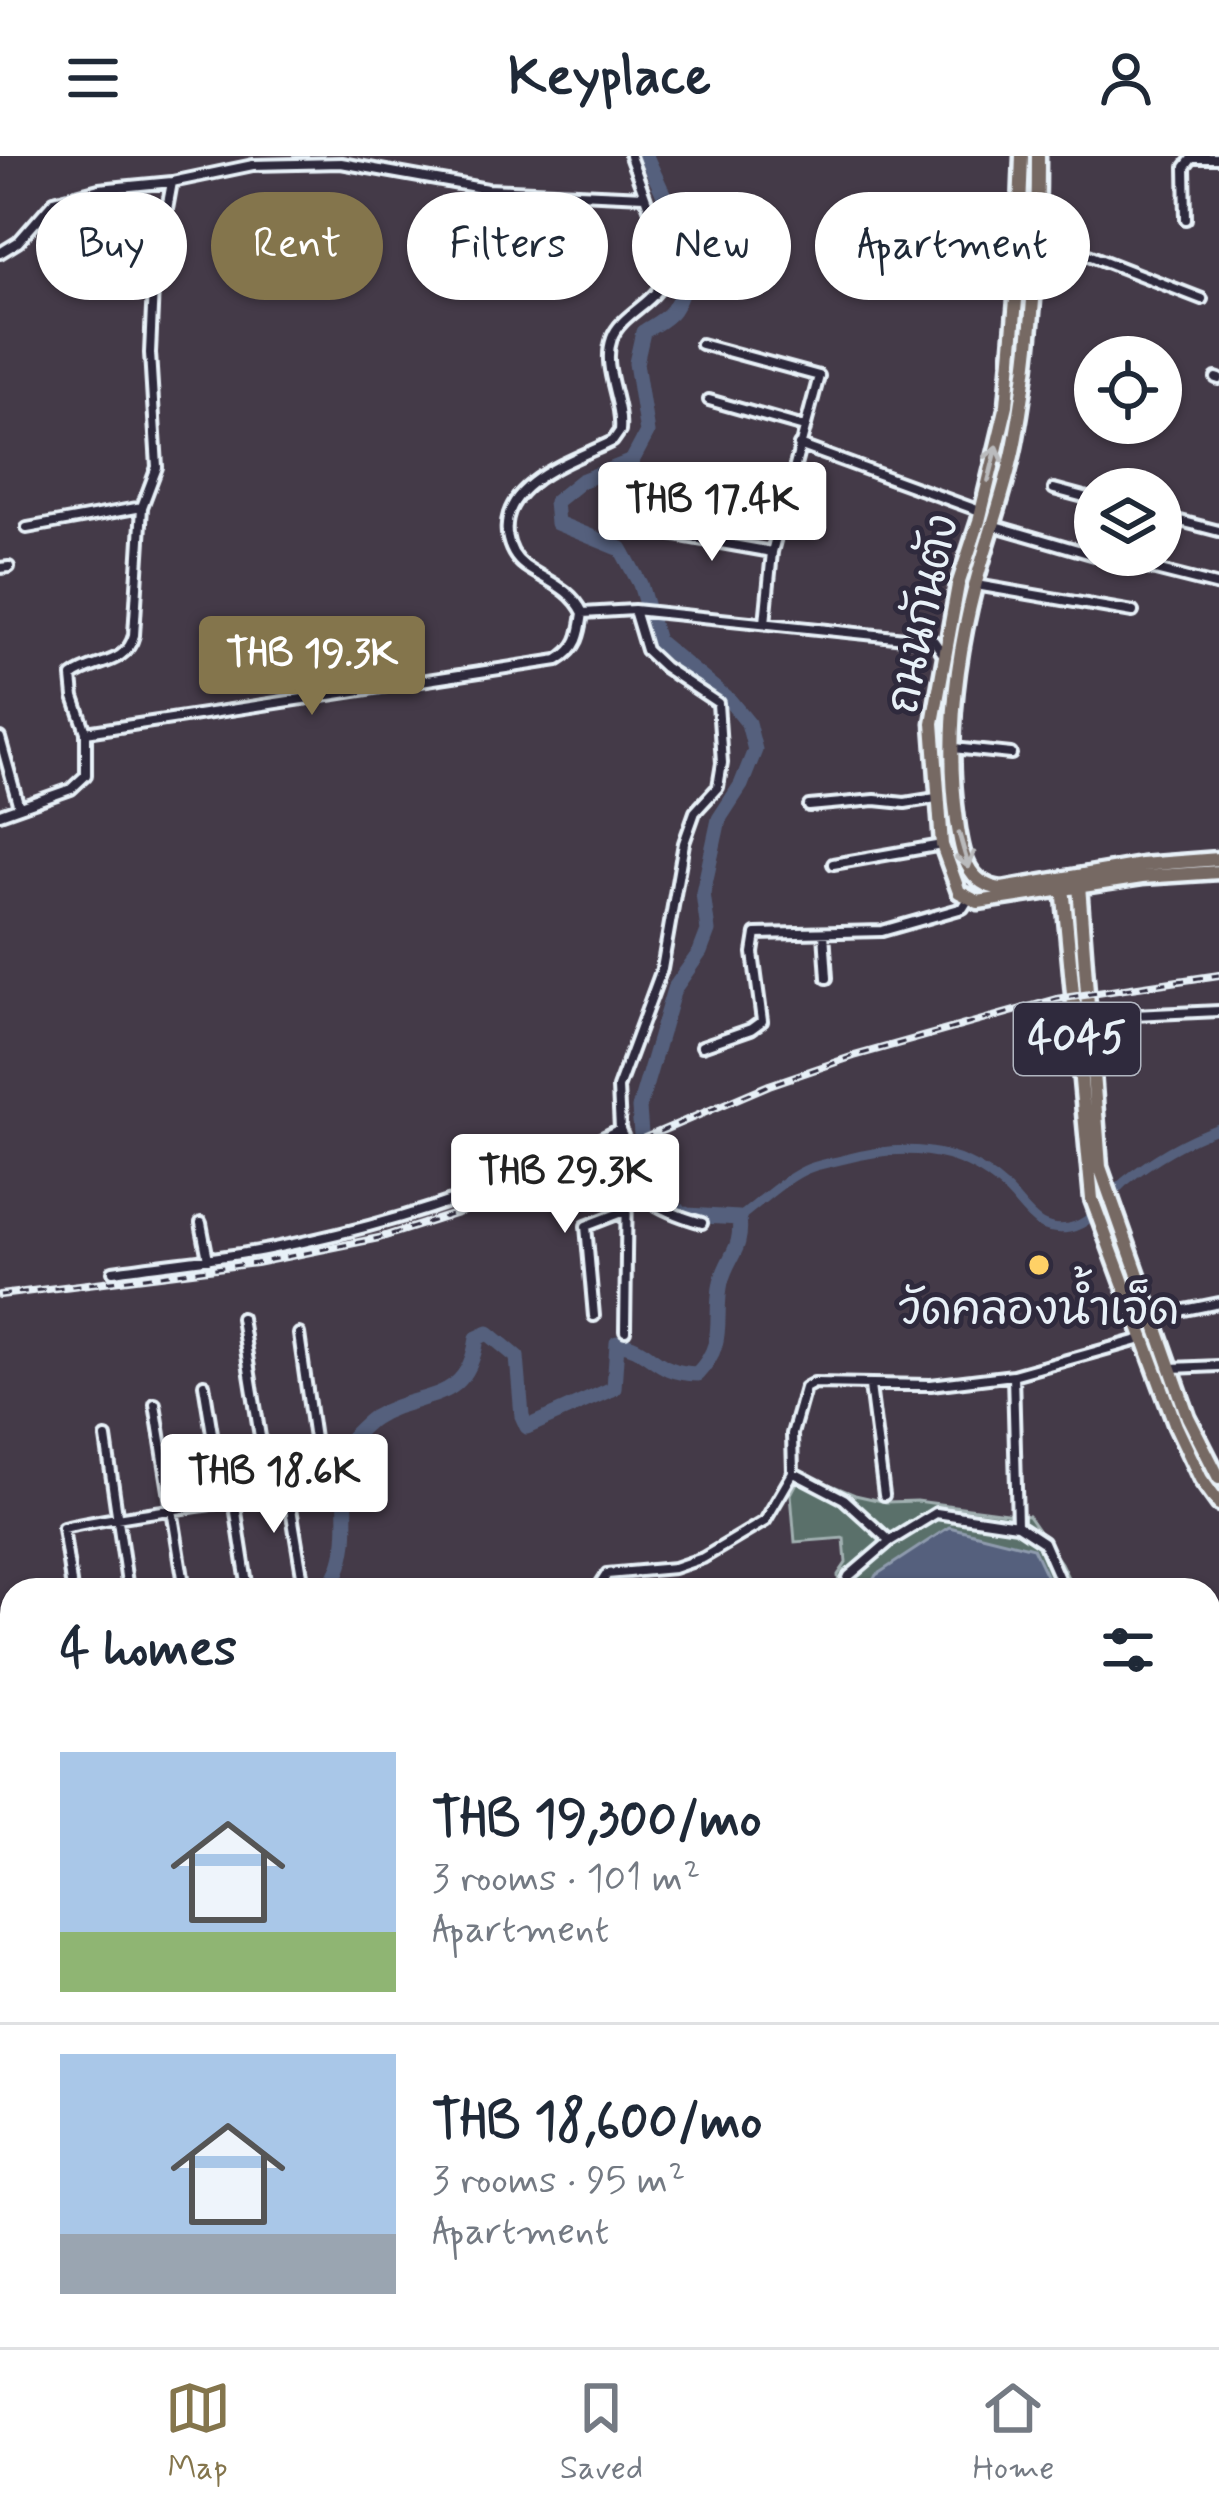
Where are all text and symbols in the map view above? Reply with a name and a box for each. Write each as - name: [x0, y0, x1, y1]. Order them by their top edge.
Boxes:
- text: Keyplace: [508, 43, 711, 114]
- icon: menu: [60, 45, 126, 111]
- icon: person: [1093, 45, 1159, 111]
- chip: Buy: [36, 192, 187, 300]
- chip: Rent: [211, 192, 383, 300]
- chip: Filters: [407, 192, 608, 300]
- chip: New: [632, 192, 791, 300]
- chip: Apartment: [815, 192, 1090, 300]
- map controls: [1074, 336, 1182, 576]
- button: locate: [1074, 336, 1182, 444]
- one-way arrow: [983, 445, 1005, 483]
- pin: THB 17.4K: [575, 462, 849, 564]
- button: layers: [1074, 468, 1182, 576]
- text: THB 17.4K: [625, 475, 799, 526]
- street label: ถนนกันตัง: [874, 509, 974, 719]
- pin: THB 19.3K: [175, 616, 449, 718]
- text: THB 19.3K: [226, 629, 398, 680]
- one-way arrow: [954, 831, 976, 869]
- road number: 4045: [1014, 1003, 1140, 1075]
- pin: THB 29.3K: [428, 1134, 702, 1236]
- text: THB 29.3K: [478, 1147, 652, 1198]
- marker: วัดคลองน้ำเจ็ด: [1026, 1252, 1052, 1278]
- place label: วัดคลองน้ำเจ็ด: [899, 1266, 1179, 1341]
- pin: THB 18.6K: [137, 1434, 411, 1536]
- text: THB 18.6K: [188, 1447, 360, 1498]
- text: 4 homes: [60, 1617, 237, 1683]
- icon: filters: [1095, 1617, 1161, 1683]
- text: THB 19,300/mo: [432, 1788, 762, 1854]
- icon: home: [156, 1800, 300, 1944]
- text: 3 rooms · 101 m²: [432, 1854, 700, 1905]
- text: Apartment: [432, 1905, 609, 1956]
- text: THB 18,600/mo: [432, 2090, 762, 2156]
- icon: home: [156, 2102, 300, 2246]
- text: 3 rooms · 95 m²: [432, 2156, 685, 2207]
- text: Apartment: [432, 2207, 609, 2258]
- tab: Map: [165, 2375, 231, 2491]
- tab: Saved: [560, 2375, 643, 2491]
- tab: Home: [972, 2375, 1054, 2491]

